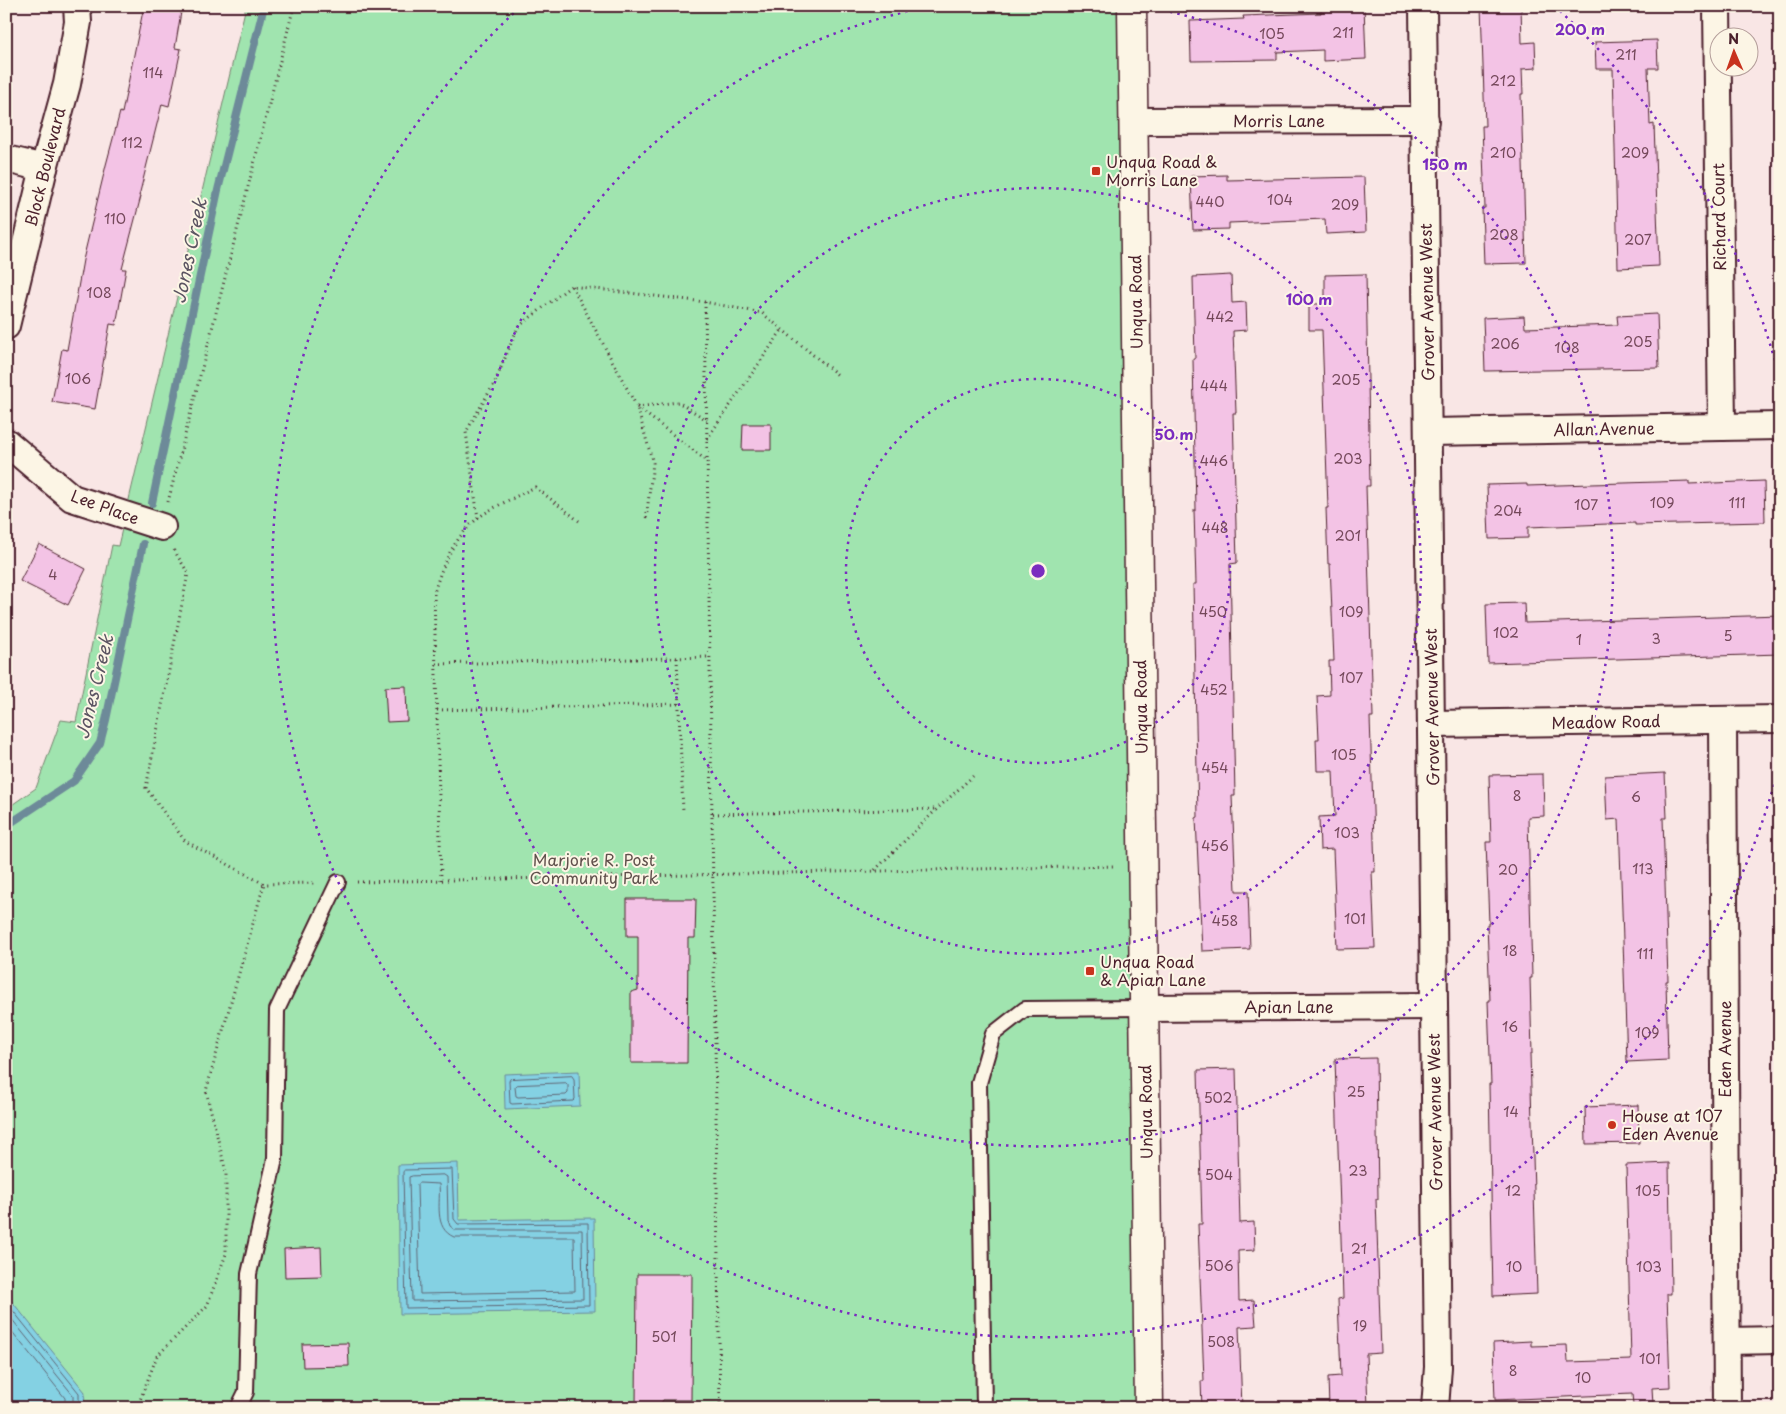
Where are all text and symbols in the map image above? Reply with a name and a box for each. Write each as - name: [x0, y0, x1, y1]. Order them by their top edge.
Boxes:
- text: 200 m: [1555, 17, 1605, 40]
- house number: 211: [1332, 22, 1354, 43]
- house number: 105: [1259, 23, 1285, 44]
- north arrow: [1708, 28, 1758, 78]
- text: N: [1728, 28, 1739, 49]
- house number: 211: [1615, 44, 1637, 65]
- house number: 114: [143, 62, 164, 83]
- house number: 212: [1490, 70, 1516, 91]
- street label: Block Boulevard: [18, 104, 70, 229]
- street label: Morris Lane: [1233, 108, 1325, 132]
- house number: 112: [121, 132, 143, 153]
- house number: 210: [1490, 142, 1516, 163]
- house number: 209: [1621, 142, 1649, 163]
- place label: Unqua Road & Morris Lane: [1106, 149, 1217, 191]
- text: 150 m: [1422, 152, 1468, 175]
- street label: Richard Court: [1705, 163, 1731, 271]
- marker: Unqua Road & Morris Lane: [1090, 165, 1102, 177]
- house number: 104: [1267, 189, 1293, 210]
- house number: 440: [1196, 191, 1224, 212]
- house number: 209: [1331, 194, 1359, 215]
- water label: Jones Creek: [164, 195, 213, 306]
- house number: 110: [104, 208, 126, 229]
- street label: Grover Avenue West: [1413, 223, 1439, 381]
- house number: 208: [1489, 224, 1519, 245]
- house number: 207: [1624, 229, 1652, 250]
- street label: Unqua Road: [1122, 255, 1148, 349]
- house number: 108: [86, 282, 112, 303]
- text: 100 m: [1286, 287, 1332, 310]
- house number: 442: [1206, 306, 1234, 327]
- house number: 205: [1624, 331, 1652, 352]
- house number: 206: [1490, 333, 1520, 354]
- house number: 108: [1554, 337, 1580, 358]
- house number: 106: [65, 368, 91, 389]
- house number: 205: [1332, 369, 1360, 390]
- house number: 444: [1200, 375, 1228, 396]
- street label: Allan Avenue: [1553, 415, 1655, 441]
- text: 50 m: [1155, 422, 1193, 445]
- house number: 203: [1334, 448, 1362, 469]
- house number: 446: [1200, 450, 1228, 471]
- street label: Lee Place: [68, 483, 143, 529]
- house number: 109: [1650, 492, 1674, 513]
- house number: 111: [1728, 492, 1746, 513]
- house number: 107: [1574, 494, 1598, 515]
- house number: 204: [1493, 500, 1523, 521]
- house number: 448: [1201, 517, 1229, 538]
- house number: 201: [1335, 525, 1361, 546]
- centre of rings: [1029, 562, 1047, 580]
- house number: 4: [48, 564, 58, 585]
- house number: 450: [1199, 601, 1227, 622]
- house number: 109: [1339, 601, 1363, 622]
- house number: 102: [1493, 622, 1519, 643]
- house number: 5: [1723, 625, 1733, 646]
- street label: Grover Avenue West: [1418, 628, 1444, 786]
- house number: 3: [1651, 628, 1661, 649]
- house number: 1: [1576, 629, 1582, 650]
- water label: Jones Creek: [68, 631, 120, 742]
- street label: Unqua Road: [1127, 660, 1153, 754]
- house number: 107: [1339, 667, 1363, 688]
- house number: 452: [1200, 679, 1228, 700]
- street label: Meadow Road: [1551, 708, 1661, 734]
- house number: 105: [1331, 744, 1357, 765]
- house number: 454: [1201, 757, 1229, 778]
- house number: 8: [1513, 785, 1521, 806]
- house number: 6: [1631, 786, 1641, 807]
- house number: 103: [1334, 822, 1360, 843]
- house number: 456: [1201, 835, 1229, 856]
- park label: Marjorie R. Post Community Park: [530, 847, 659, 889]
- house number: 113: [1632, 858, 1654, 879]
- house number: 20: [1498, 859, 1518, 880]
- house number: 101: [1344, 908, 1366, 929]
- house number: 458: [1212, 910, 1238, 931]
- house number: 18: [1502, 940, 1518, 961]
- house number: 111: [1636, 943, 1654, 964]
- place label: Unqua Road & Apian Lane: [1100, 949, 1207, 991]
- marker: Unqua Road & Apian Lane: [1084, 965, 1096, 977]
- street label: Apian Lane: [1244, 994, 1334, 1018]
- street label: Eden Avenue: [1712, 1000, 1736, 1097]
- house number: 16: [1502, 1016, 1518, 1037]
- house number: 109: [1635, 1022, 1659, 1043]
- street label: Grover Avenue West: [1421, 1033, 1447, 1191]
- street label: Unqua Road: [1132, 1065, 1158, 1159]
- house number: 25: [1347, 1081, 1365, 1102]
- house number: 502: [1204, 1087, 1232, 1108]
- house number: 14: [1503, 1101, 1519, 1122]
- place label: House at 107 Eden Avenue: [1622, 1103, 1722, 1145]
- marker: House at 107 Eden Avenue: [1606, 1119, 1618, 1131]
- house number: 23: [1349, 1160, 1367, 1181]
- house number: 504: [1205, 1164, 1233, 1185]
- house number: 12: [1505, 1180, 1521, 1201]
- house number: 105: [1635, 1180, 1661, 1201]
- house number: 21: [1351, 1238, 1367, 1259]
- house number: 506: [1205, 1255, 1234, 1276]
- house number: 10: [1506, 1256, 1522, 1277]
- house number: 103: [1636, 1256, 1662, 1277]
- house number: 19: [1353, 1315, 1367, 1336]
- house number: 501: [651, 1326, 677, 1347]
- house number: 508: [1207, 1331, 1235, 1352]
- house number: 101: [1639, 1348, 1661, 1369]
- house number: 8: [1509, 1360, 1517, 1381]
- house number: 10: [1575, 1367, 1591, 1388]

